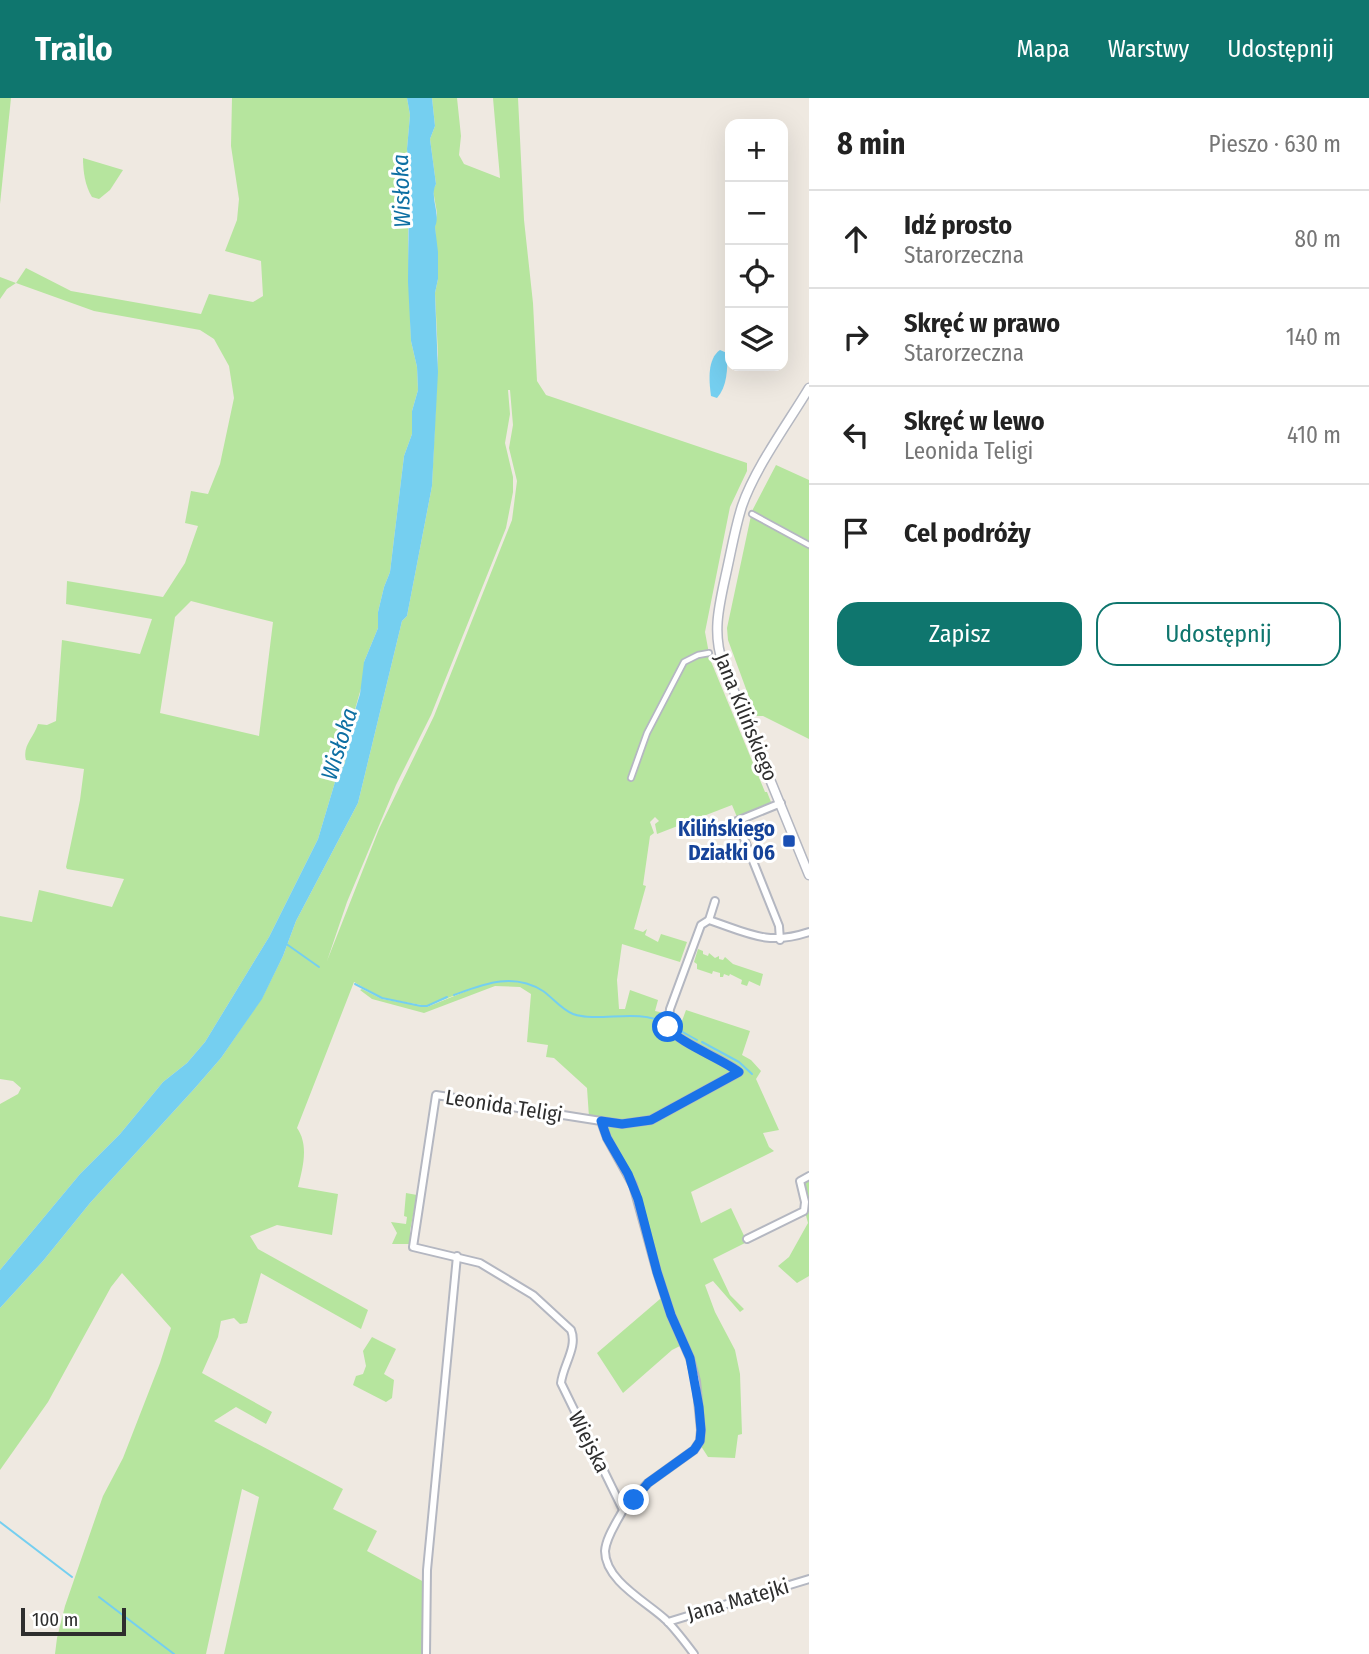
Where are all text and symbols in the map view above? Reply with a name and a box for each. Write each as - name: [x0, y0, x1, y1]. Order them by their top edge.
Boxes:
- text: Trailo: [35, 29, 113, 69]
- text: Mapa: [1017, 35, 1070, 63]
- text: Warstwy: [1108, 35, 1189, 63]
- text: Udostępnij: [1227, 35, 1334, 63]
- map controls: [725, 119, 788, 371]
- button: +: [725, 119, 788, 182]
- text: 8 min: [837, 126, 905, 162]
- text: Pieszo · 630 m: [1209, 130, 1341, 158]
- water label: Wisłoka: [386, 154, 416, 228]
- button: −: [725, 182, 788, 245]
- text: Idź prosto: [904, 210, 1012, 241]
- icon: ahead: [837, 220, 875, 258]
- text: 80 m: [1294, 225, 1341, 253]
- text: Starorzeczna: [904, 241, 1024, 269]
- button: locate: [725, 245, 788, 308]
- button: layers: [725, 308, 788, 371]
- text: Skręć w prawo: [904, 308, 1060, 339]
- icon: right: [837, 318, 875, 356]
- text: 140 m: [1286, 323, 1341, 351]
- text: Starorzeczna: [904, 339, 1024, 367]
- text: Skręć w lewo: [904, 406, 1045, 437]
- icon: left: [837, 416, 875, 454]
- text: 410 m: [1287, 421, 1341, 449]
- text: Leonida Teligi: [904, 437, 1033, 465]
- icon: arrive: [837, 514, 875, 552]
- text: Cel podróży: [904, 518, 1031, 549]
- button: Zapisz: [837, 602, 1082, 666]
- button: Udostępnij: [1096, 602, 1341, 666]
- street label: Jana Kilińskiego: [709, 649, 783, 785]
- water label: Wisłoka: [315, 705, 363, 783]
- place label: Kilińskiego Działki 06: [678, 816, 775, 866]
- marker: Kilińskiego Działki 06: [781, 833, 797, 849]
- route start: [652, 1011, 683, 1042]
- street label: Leonida Teligi: [444, 1084, 564, 1128]
- street label: Wiejska: [563, 1407, 615, 1477]
- route end: [618, 1484, 649, 1515]
- street label: Jana Matejki: [684, 1573, 792, 1627]
- scale bar: [21, 1605, 126, 1637]
- text: 100 m: [32, 1608, 78, 1631]

